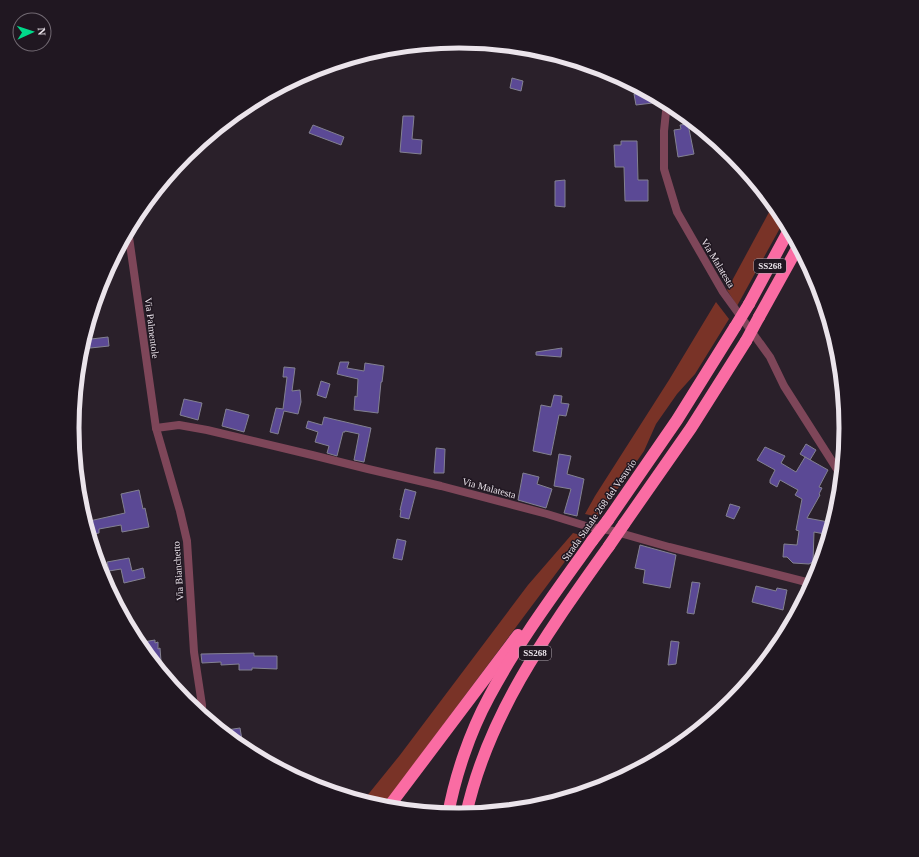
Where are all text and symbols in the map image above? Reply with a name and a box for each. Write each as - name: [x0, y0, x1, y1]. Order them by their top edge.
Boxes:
- north arrow: [12, 12, 52, 52]
- text: N: [36, 27, 48, 36]
- street label: Via Malatesta: [699, 237, 737, 290]
- road number: SS268: [754, 259, 786, 273]
- street label: Via Palmentole: [143, 297, 161, 360]
- street label: Strada Statale 268 del Vesuvio: [559, 457, 639, 563]
- street label: Via Malatesta: [461, 476, 518, 501]
- street label: Via Bianchetto: [170, 541, 186, 601]
- road number: SS268: [519, 646, 551, 660]

